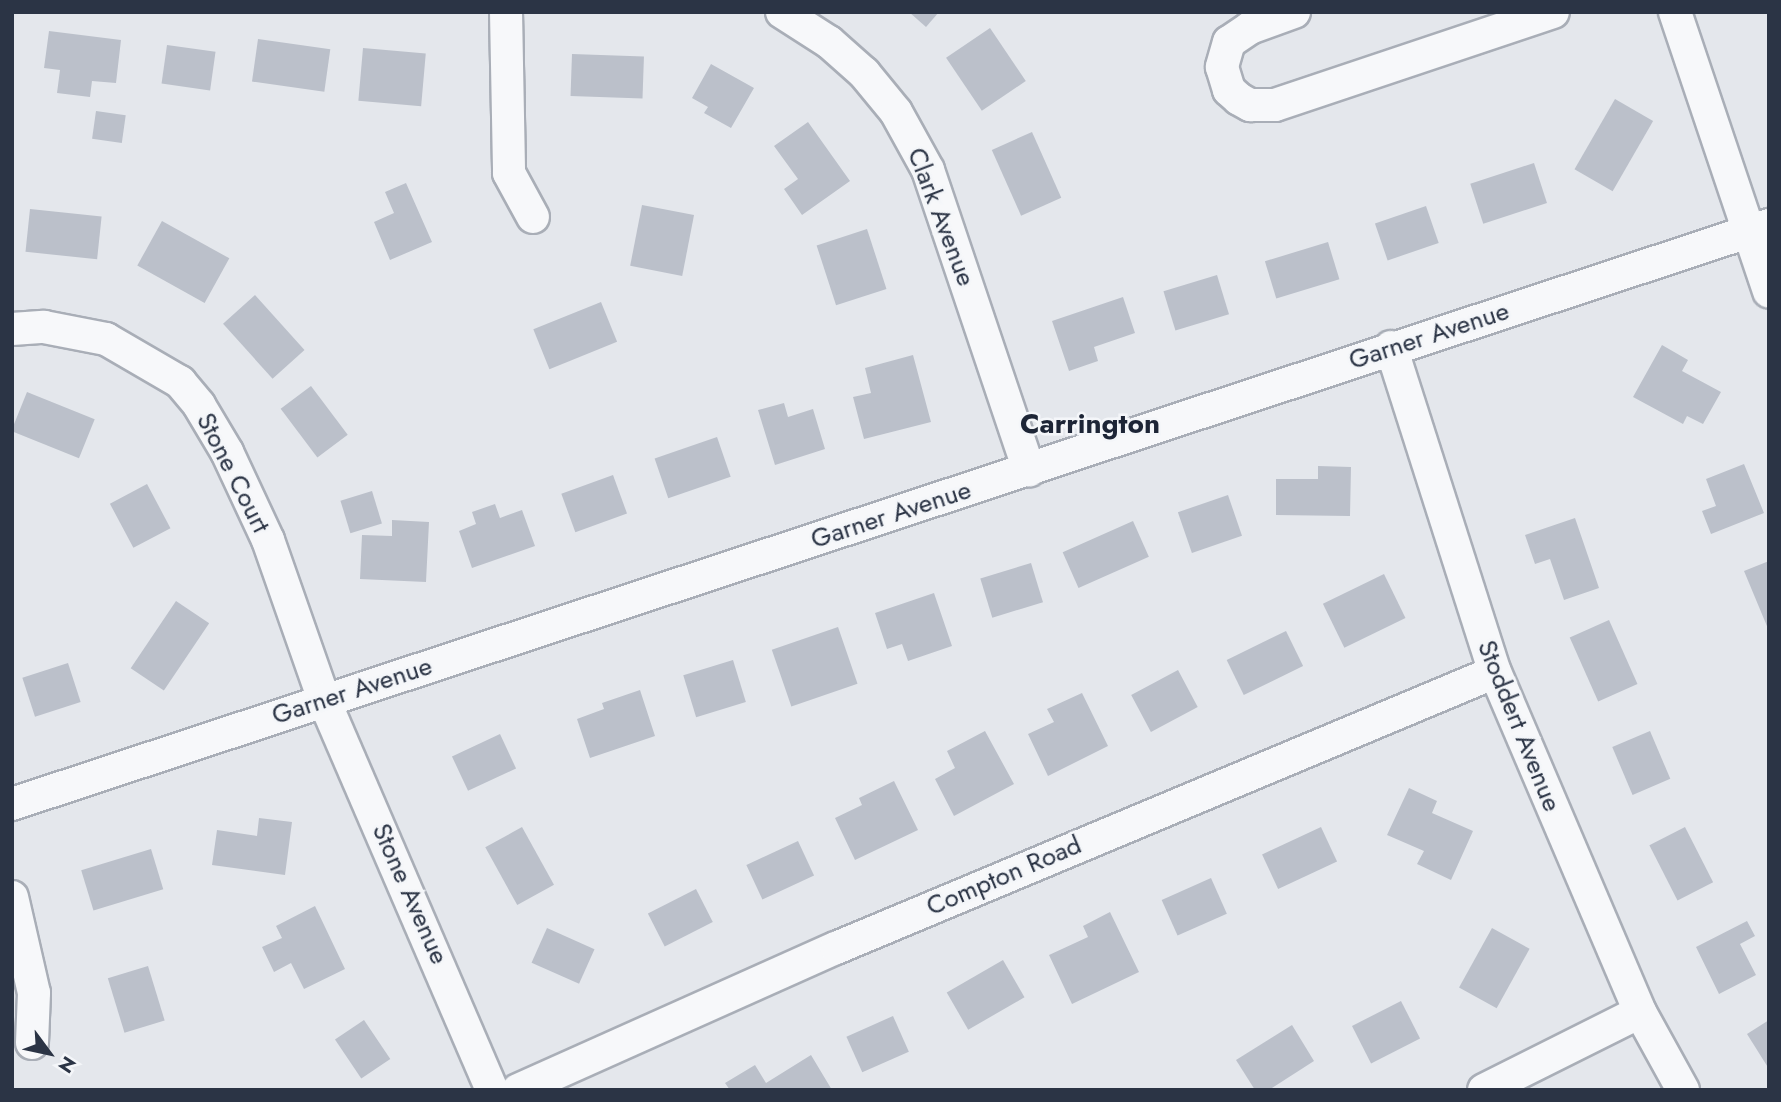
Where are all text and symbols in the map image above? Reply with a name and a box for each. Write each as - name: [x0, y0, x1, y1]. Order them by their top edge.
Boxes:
- street label: Clark Avenue: [900, 144, 982, 290]
- street label: Garner Avenue: [1345, 295, 1513, 377]
- district label: Carrington: [1020, 407, 1160, 441]
- street label: Stone Court: [190, 408, 276, 538]
- street label: Garner Avenue: [807, 474, 975, 556]
- street label: Stoddert Avenue: [1471, 636, 1567, 816]
- street label: Garner Avenue: [268, 650, 436, 732]
- street label: Stone Avenue: [365, 819, 455, 969]
- street label: Compton Road: [922, 829, 1086, 923]
- north arrow: [14, 1018, 84, 1088]
- text: N: [52, 1051, 82, 1078]

